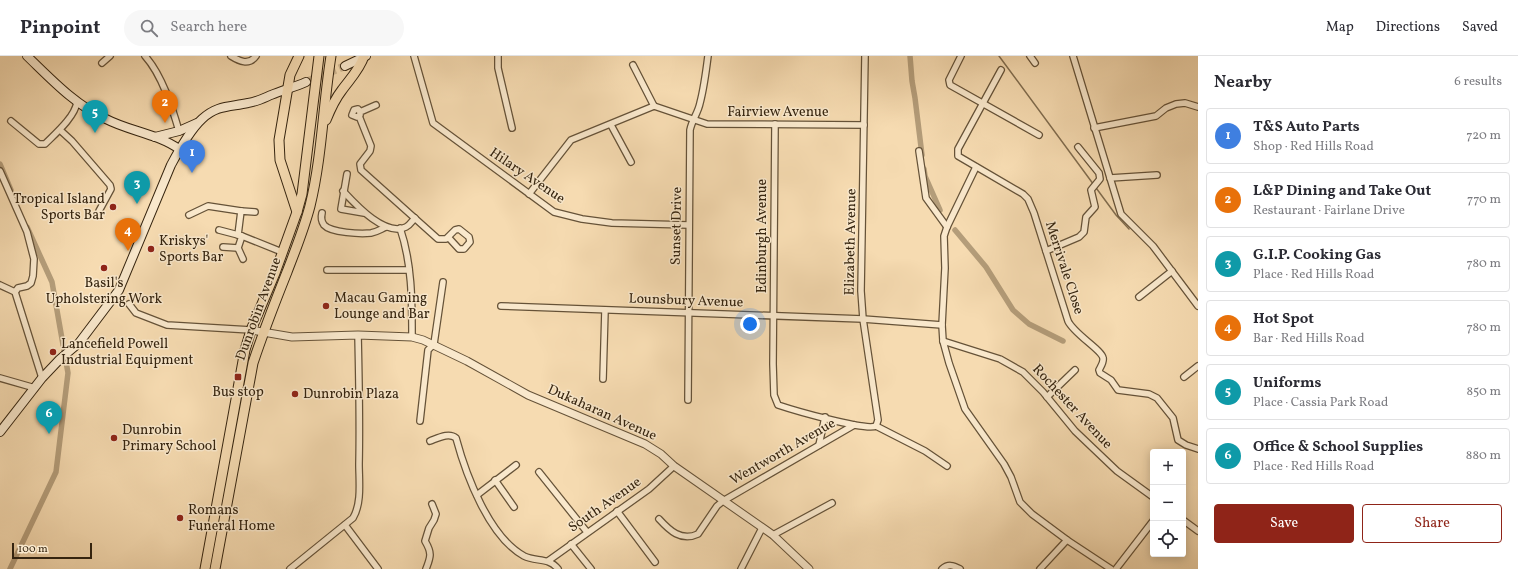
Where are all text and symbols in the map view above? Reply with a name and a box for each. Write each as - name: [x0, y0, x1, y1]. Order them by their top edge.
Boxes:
- search box: [124, 10, 404, 46]
- text: Pinpoint: [20, 15, 100, 41]
- icon: search: [138, 17, 160, 39]
- text: Search here: [170, 17, 247, 38]
- text: Map: [1326, 18, 1354, 37]
- text: Directions: [1376, 18, 1440, 37]
- text: Saved: [1462, 18, 1498, 37]
- text: Nearby: [1214, 71, 1272, 94]
- text: 6 results: [1454, 73, 1502, 91]
- pin: 2: [152, 90, 178, 123]
- pin: 5: [82, 100, 108, 133]
- street label: Fairview Avenue: [727, 103, 829, 122]
- text: T&S Auto Parts: [1253, 117, 1360, 138]
- text: 1: [1225, 127, 1231, 145]
- text: 720 m: [1466, 127, 1501, 145]
- text: Shop · Red Hills Road: [1253, 138, 1374, 156]
- pin: 1: [179, 140, 205, 173]
- street label: Hilary Avenue: [485, 144, 569, 209]
- pin: 3: [124, 171, 150, 204]
- street label: Edinburgh Avenue: [753, 178, 772, 293]
- text: L&P Dining and Take Out: [1253, 181, 1431, 202]
- street label: Sunset Drive: [667, 186, 687, 265]
- street label: Elizabeth Avenue: [841, 188, 861, 296]
- place label: Tropical Island Sports Bar: [13, 190, 105, 225]
- text: 2: [1225, 191, 1231, 209]
- text: 770 m: [1467, 191, 1501, 209]
- marker: Tropical Island Sports Bar: [108, 202, 118, 212]
- text: Restaurant · Fairlane Drive: [1253, 202, 1405, 220]
- pin: 4: [115, 218, 141, 251]
- street label: Merrivale Close: [1040, 219, 1088, 317]
- place label: Kriskys' Sports Bar: [159, 232, 223, 267]
- marker: Kriskys' Sports Bar: [146, 244, 156, 254]
- text: G.I.P. Cooking Gas: [1253, 245, 1381, 266]
- street label: Dunrobin Avenue: [232, 254, 287, 363]
- text: 3: [1225, 255, 1231, 273]
- text: 780 m: [1467, 255, 1501, 273]
- marker: Basil's Upholstering Work: [99, 263, 109, 273]
- text: Place · Red Hills Road: [1253, 266, 1374, 284]
- place label: Basil's Upholstering Work: [46, 274, 163, 309]
- place label: Macau Gaming Lounge and Bar: [334, 289, 430, 324]
- street label: Lounsbury Avenue: [628, 290, 744, 313]
- marker: Macau Gaming Lounge and Bar: [321, 301, 331, 311]
- text: Hot Spot: [1253, 309, 1314, 330]
- your location: [740, 314, 760, 334]
- text: 4: [1224, 319, 1232, 337]
- text: 780 m: [1467, 319, 1501, 337]
- text: Bar · Red Hills Road: [1253, 330, 1365, 348]
- place label: Lancefield Powell Industrial Equipment: [61, 335, 194, 370]
- marker: Lancefield Powell Industrial Equipment: [48, 347, 58, 357]
- street label: Rochester Avenue: [1028, 360, 1117, 454]
- marker: Bus stop: [233, 372, 243, 382]
- text: Uniforms: [1253, 373, 1321, 394]
- street label: Dukaharan Avenue: [544, 380, 660, 446]
- place label: Bus stop: [212, 383, 264, 402]
- text: 5: [1225, 383, 1231, 401]
- text: 850 m: [1467, 383, 1501, 401]
- place label: Dunrobin Plaza: [303, 385, 399, 404]
- marker: Dunrobin Plaza: [290, 389, 300, 399]
- text: Place · Cassia Park Road: [1253, 394, 1388, 412]
- pin: 6: [36, 401, 62, 434]
- street label: Wentworth Avenue: [727, 414, 839, 490]
- place label: Dunrobin Primary School: [122, 421, 216, 456]
- marker: Dunrobin Primary School: [109, 433, 119, 443]
- text: Office & School Supplies: [1253, 437, 1423, 458]
- text: 6: [1224, 447, 1232, 465]
- text: 880 m: [1466, 447, 1501, 465]
- map controls: [1150, 449, 1186, 557]
- button: +: [1150, 449, 1186, 485]
- text: Place · Red Hills Road: [1253, 458, 1374, 476]
- street label: South Avenue: [565, 473, 646, 537]
- button: −: [1150, 485, 1186, 521]
- place label: Romans Funeral Home: [188, 501, 276, 536]
- button: Save: [1214, 504, 1354, 543]
- button: Share: [1362, 504, 1502, 543]
- marker: Romans Funeral Home: [175, 513, 185, 523]
- button: locate: [1150, 521, 1186, 557]
- scale bar: [12, 541, 92, 560]
- text: 100 m: [18, 542, 48, 557]

